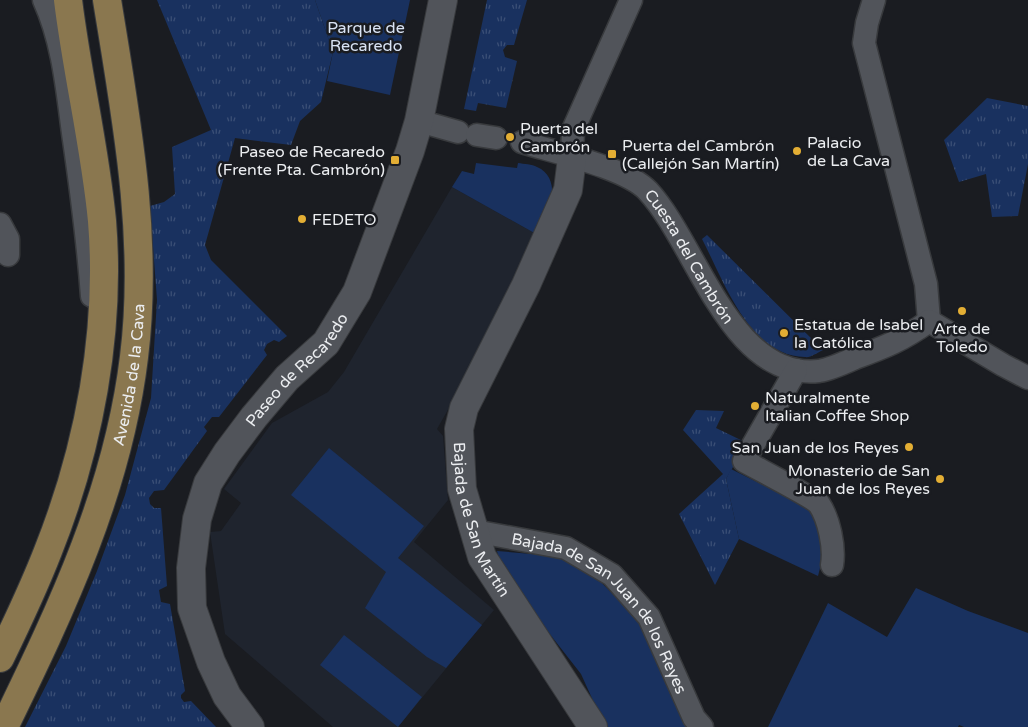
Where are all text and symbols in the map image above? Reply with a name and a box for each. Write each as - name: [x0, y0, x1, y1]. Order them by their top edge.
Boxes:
- park label: Parque de Recaredo: [327, 18, 405, 56]
- place label: Puerta del Cambrón: [520, 119, 598, 157]
- marker: Puerta del Cambrón: [504, 131, 516, 143]
- place label: Palacio de La Cava: [807, 133, 890, 171]
- place label: Puerta del Cambrón (Callejón San Martín): [622, 136, 779, 174]
- place label: Paseo de Recaredo (Frente Pta. Cambrón): [218, 142, 385, 180]
- marker: Palacio de La Cava: [791, 145, 803, 157]
- marker: Puerta del Cambrón (Callejón San Martín): [606, 148, 618, 160]
- marker: Paseo de Recaredo (Frente Pta. Cambrón): [389, 154, 401, 166]
- street label: Cuesta del Cambrón: [640, 185, 738, 328]
- place label: FEDETO: [312, 210, 377, 230]
- marker: FEDETO: [296, 213, 308, 225]
- street label: Avenida de la Cava: [109, 303, 149, 448]
- marker: Arte de Toledo: [956, 305, 968, 317]
- street label: Paseo de Recaredo: [241, 310, 353, 431]
- place label: Estatua de Isabel la Católica: [794, 315, 923, 353]
- place label: Arte de Toledo: [934, 319, 990, 357]
- marker: Estatua de Isabel la Católica: [778, 327, 790, 339]
- place label: Naturalmente Italian Coffee Shop: [765, 388, 909, 426]
- marker: Naturalmente Italian Coffee Shop: [749, 400, 761, 412]
- place label: San Juan de los Reyes: [732, 438, 899, 458]
- marker: San Juan de los Reyes: [903, 441, 915, 453]
- street label: Bajada de San Martín: [449, 442, 514, 601]
- place label: Monasterio de San Juan de los Reyes: [788, 461, 930, 499]
- marker: Monasterio de San Juan de los Reyes: [934, 473, 946, 485]
- street label: Bajada de San Juan de los Reyes: [510, 529, 691, 697]

